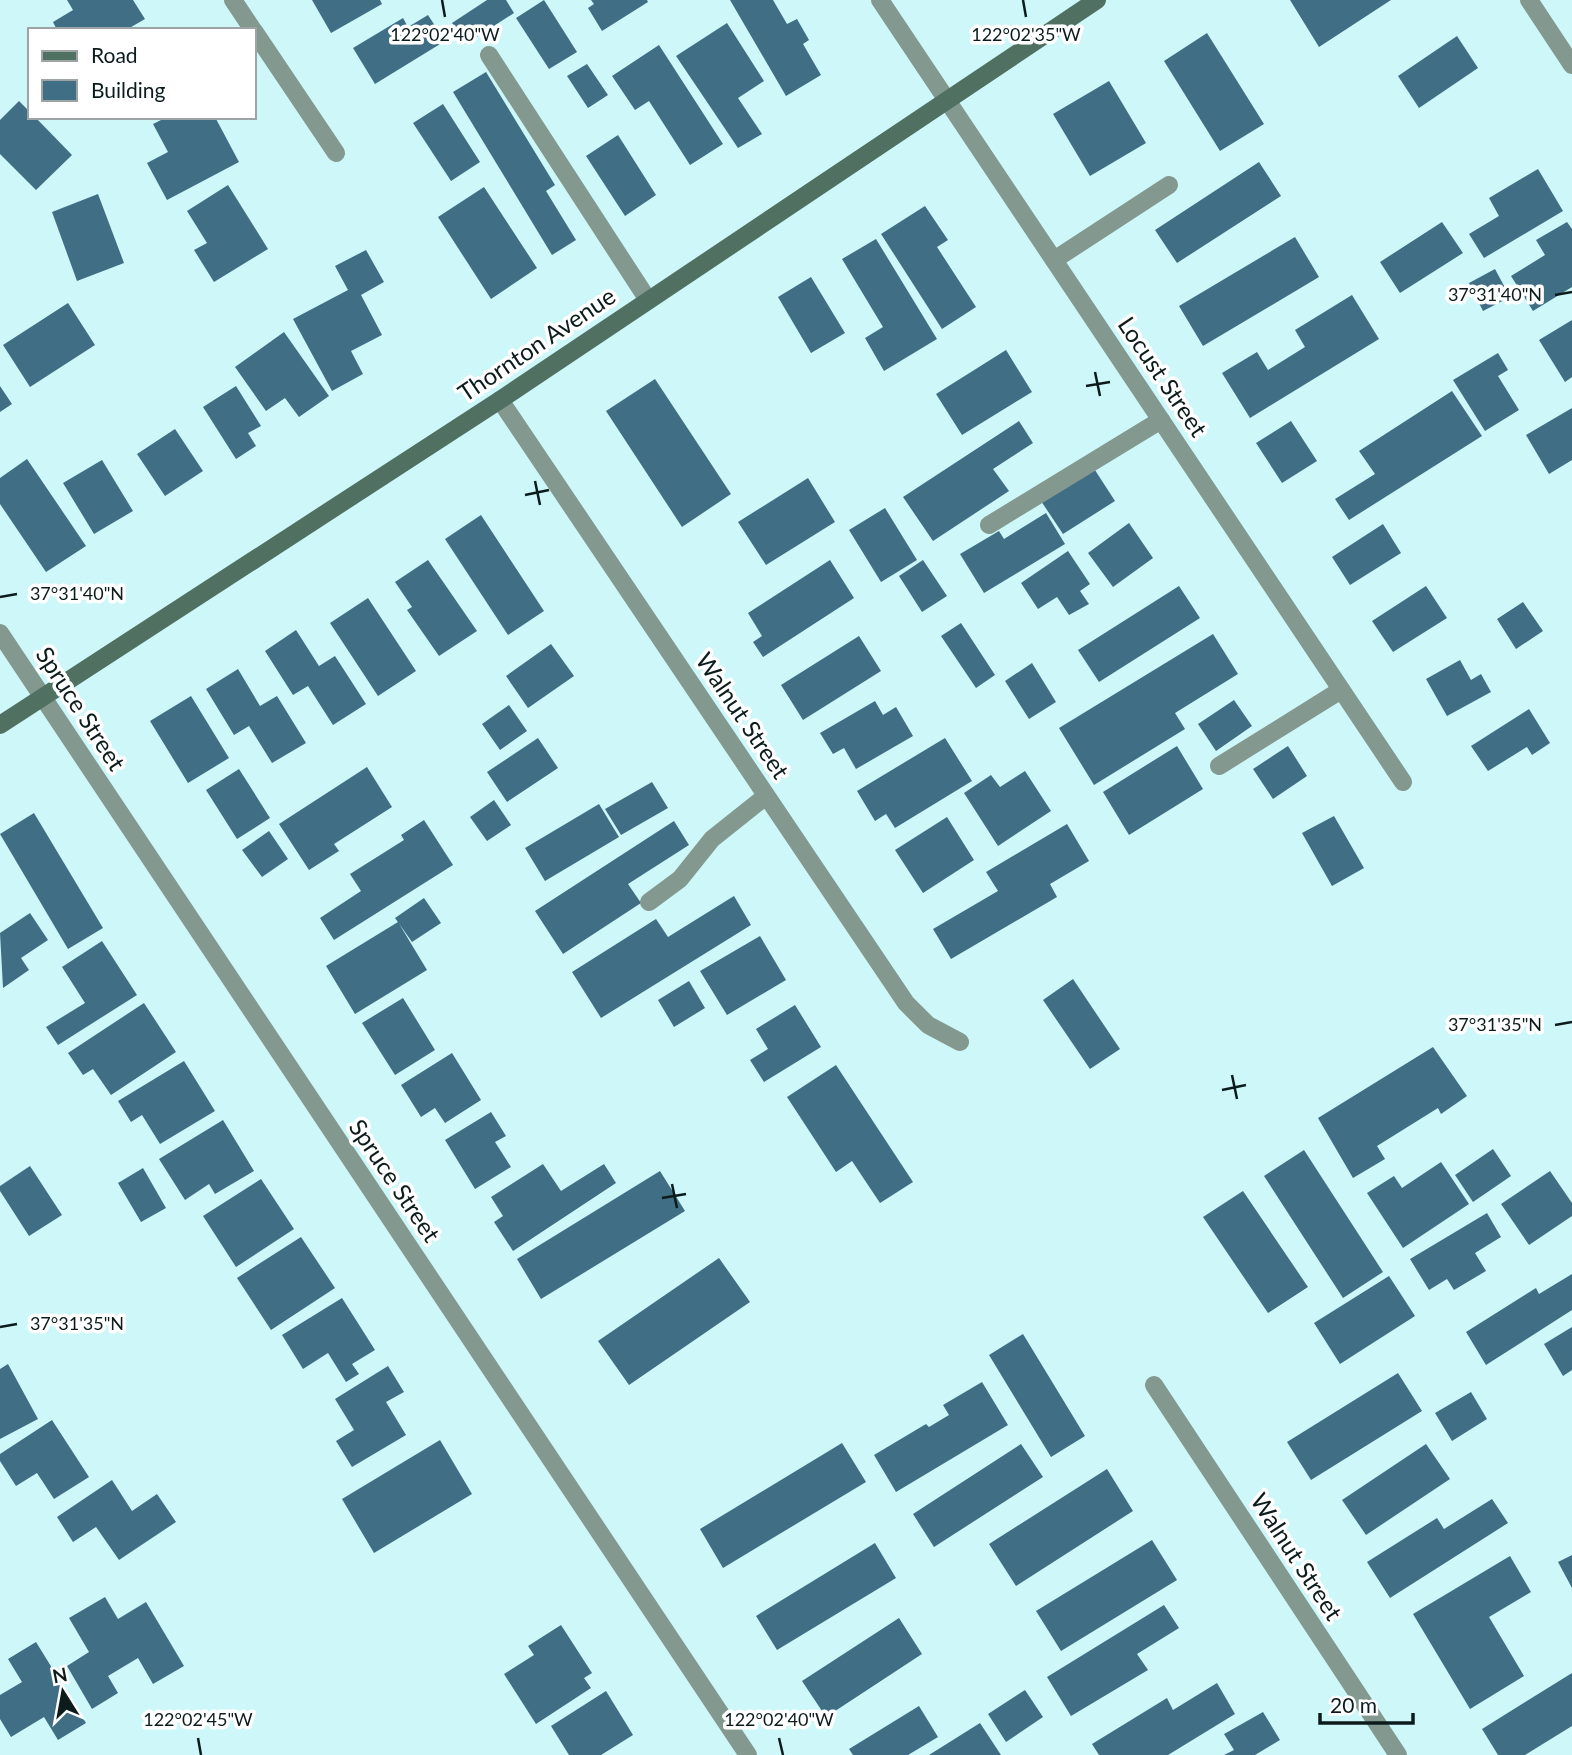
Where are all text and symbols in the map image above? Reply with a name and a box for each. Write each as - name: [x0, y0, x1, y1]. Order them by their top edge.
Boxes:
- text: 122°02'40"W: [390, 23, 500, 45]
- text: 122°02'35"W: [971, 23, 1081, 45]
- legend: [28, 28, 256, 119]
- text: Road: [91, 42, 138, 67]
- text: Building: [91, 77, 166, 102]
- street label: Thornton Avenue: [452, 280, 620, 407]
- text: 37°31'40"N: [1448, 283, 1542, 305]
- street label: Locust Street: [1113, 311, 1214, 442]
- text: 37°31'40"N: [30, 582, 124, 604]
- street label: Spruce Street: [31, 641, 132, 776]
- street label: Walnut Street: [690, 647, 796, 784]
- text: 37°31'35"N: [1448, 1013, 1542, 1035]
- street label: Spruce Street: [344, 1113, 447, 1247]
- text: 37°31'35"N: [30, 1312, 124, 1334]
- street label: Walnut Street: [1245, 1487, 1349, 1626]
- north arrow: [28, 1657, 98, 1727]
- text: N: [50, 1662, 69, 1688]
- scale bar: [1320, 1682, 1413, 1726]
- text: 20 m: [1330, 1692, 1377, 1717]
- text: 122°02'45"W: [143, 1708, 253, 1730]
- text: 122°02'40"W: [724, 1708, 834, 1730]

